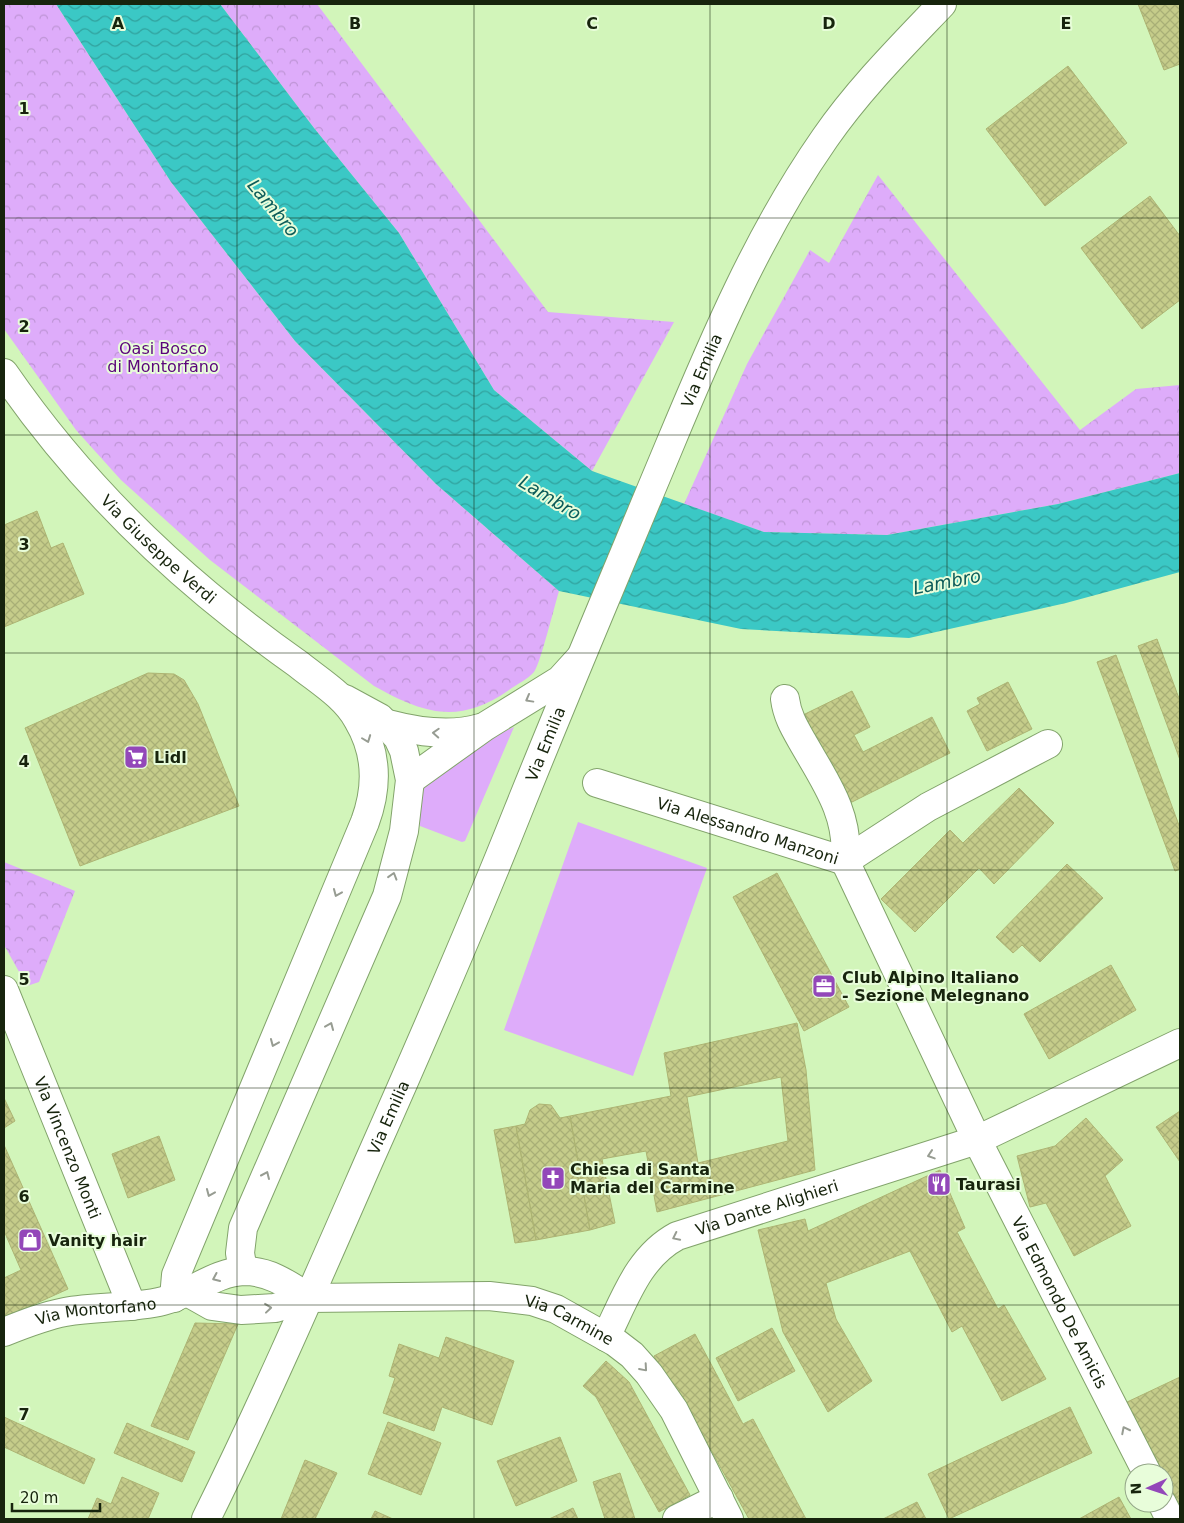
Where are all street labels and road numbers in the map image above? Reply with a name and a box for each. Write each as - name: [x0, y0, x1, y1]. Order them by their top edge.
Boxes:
- street label: Via Emilia: [677, 331, 726, 410]
- street label: Via Giuseppe Verdi: [97, 491, 220, 608]
- street label: Via Emilia: [522, 704, 569, 784]
- street label: Via Alessandro Manzoni: [654, 793, 841, 868]
- street label: Via Vincenzo Monti: [30, 1074, 105, 1222]
- street label: Via Emilia: [364, 1078, 413, 1158]
- street label: Via Dante Alighieri: [693, 1176, 841, 1240]
- street label: Via Edmondo De Amicis: [1008, 1213, 1111, 1392]
- street label: Via Carmine: [524, 1291, 617, 1349]
- street label: Via Montorfano: [33, 1294, 158, 1329]

